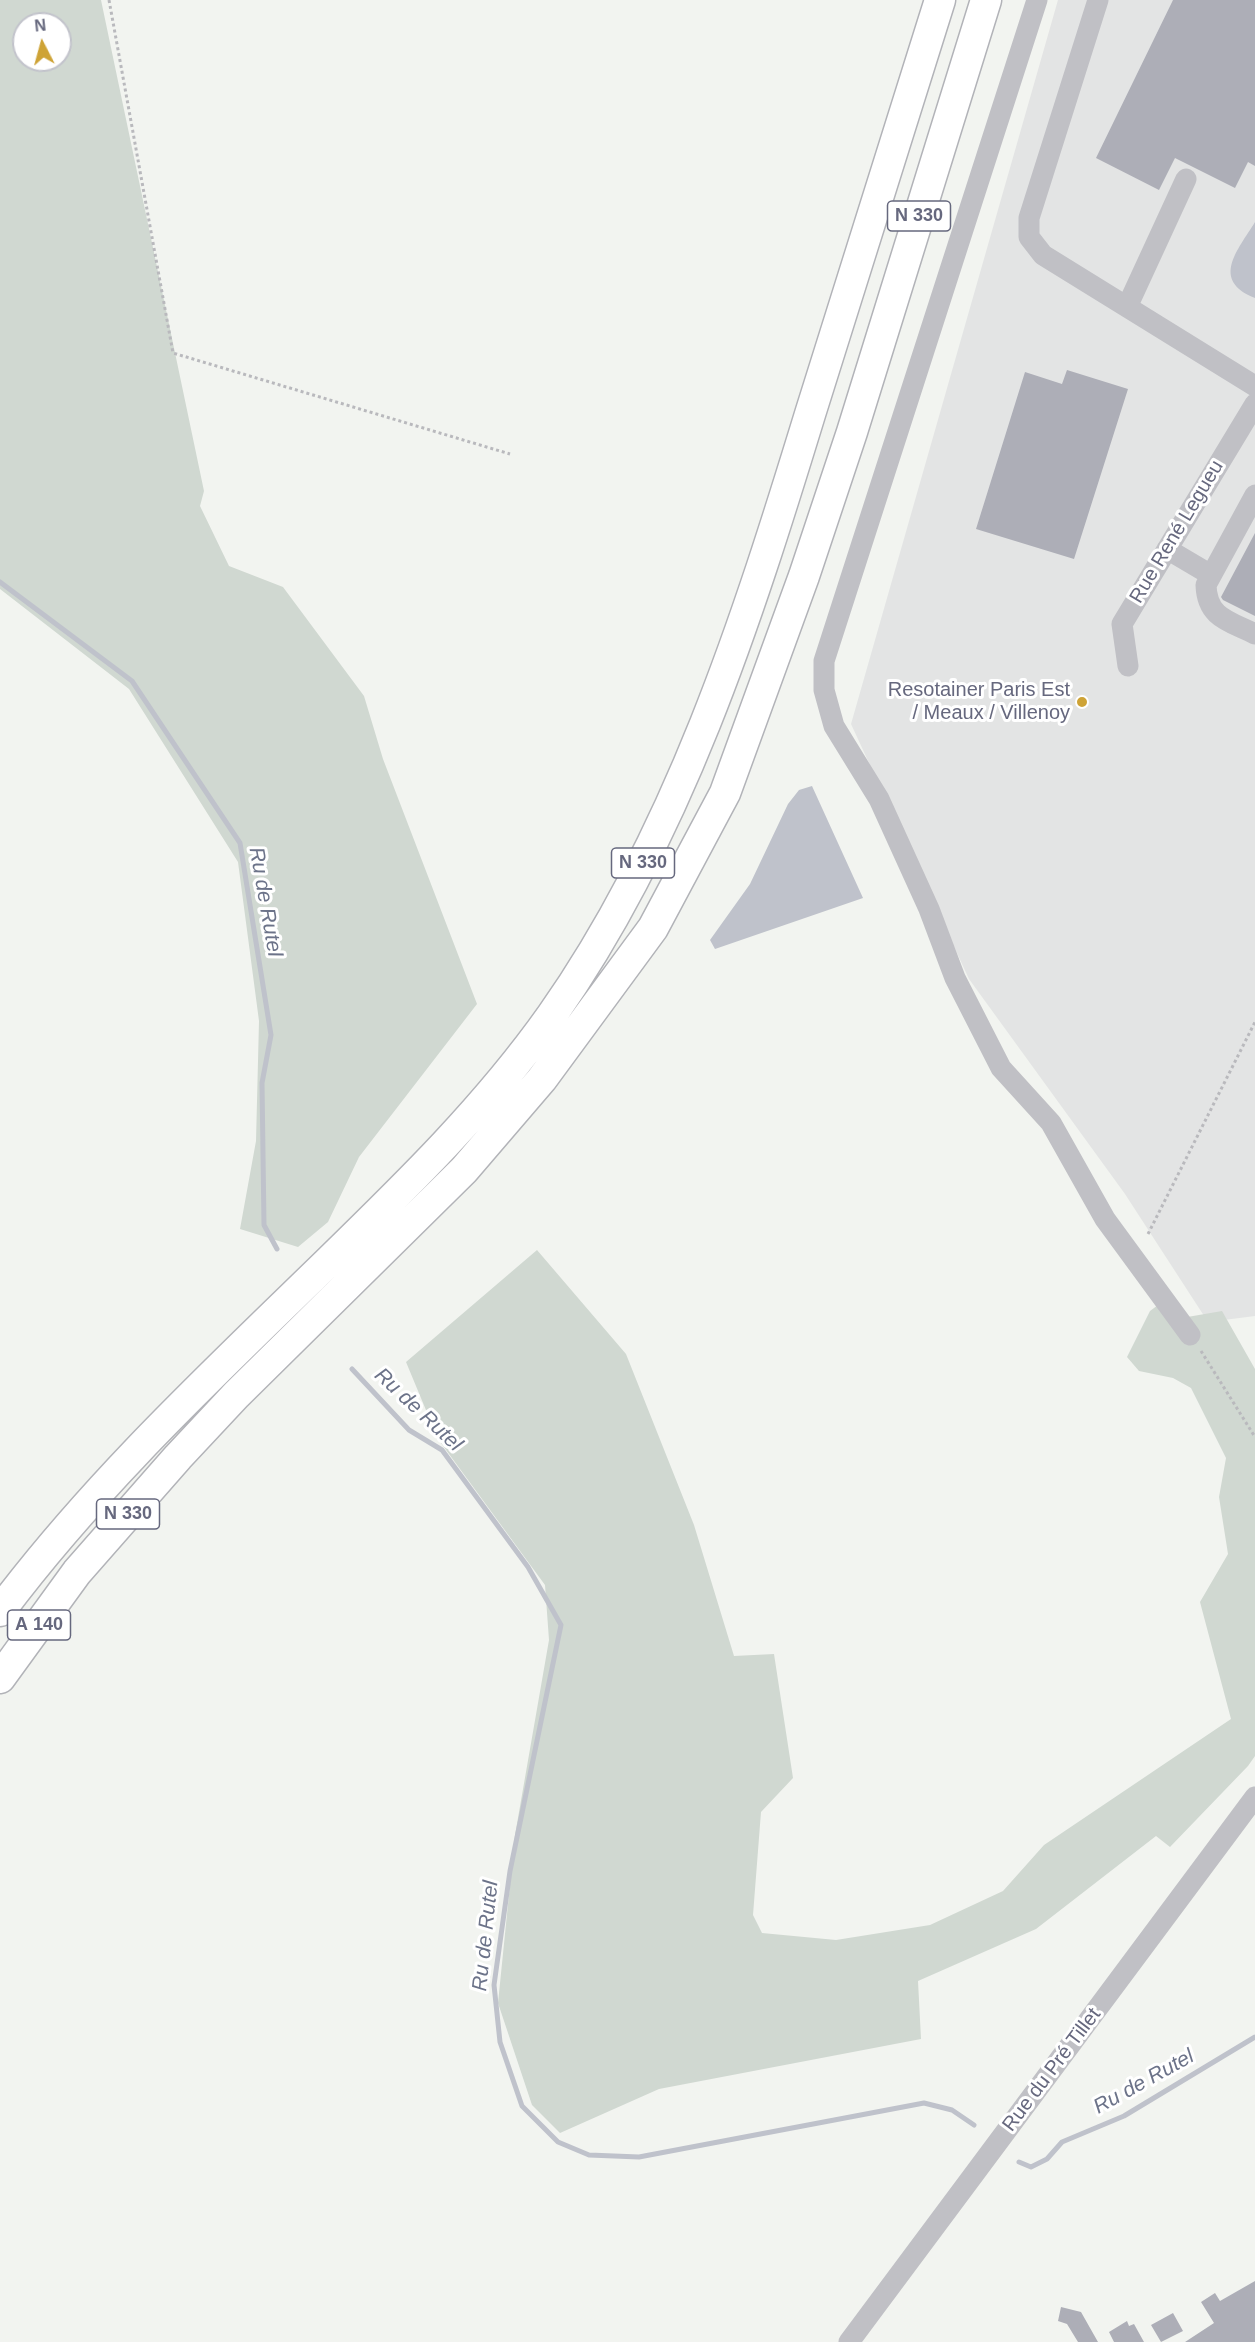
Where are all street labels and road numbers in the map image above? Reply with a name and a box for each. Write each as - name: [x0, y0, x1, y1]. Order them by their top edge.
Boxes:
- road number: N 330: [888, 201, 950, 231]
- street label: Rue René Legueu: [1125, 456, 1229, 608]
- road number: N 330: [612, 848, 674, 878]
- road number: N 330: [96, 1499, 160, 1529]
- road number: A 140: [8, 1610, 70, 1640]
- street label: Rue du Pré Tillet: [998, 2004, 1106, 2136]

